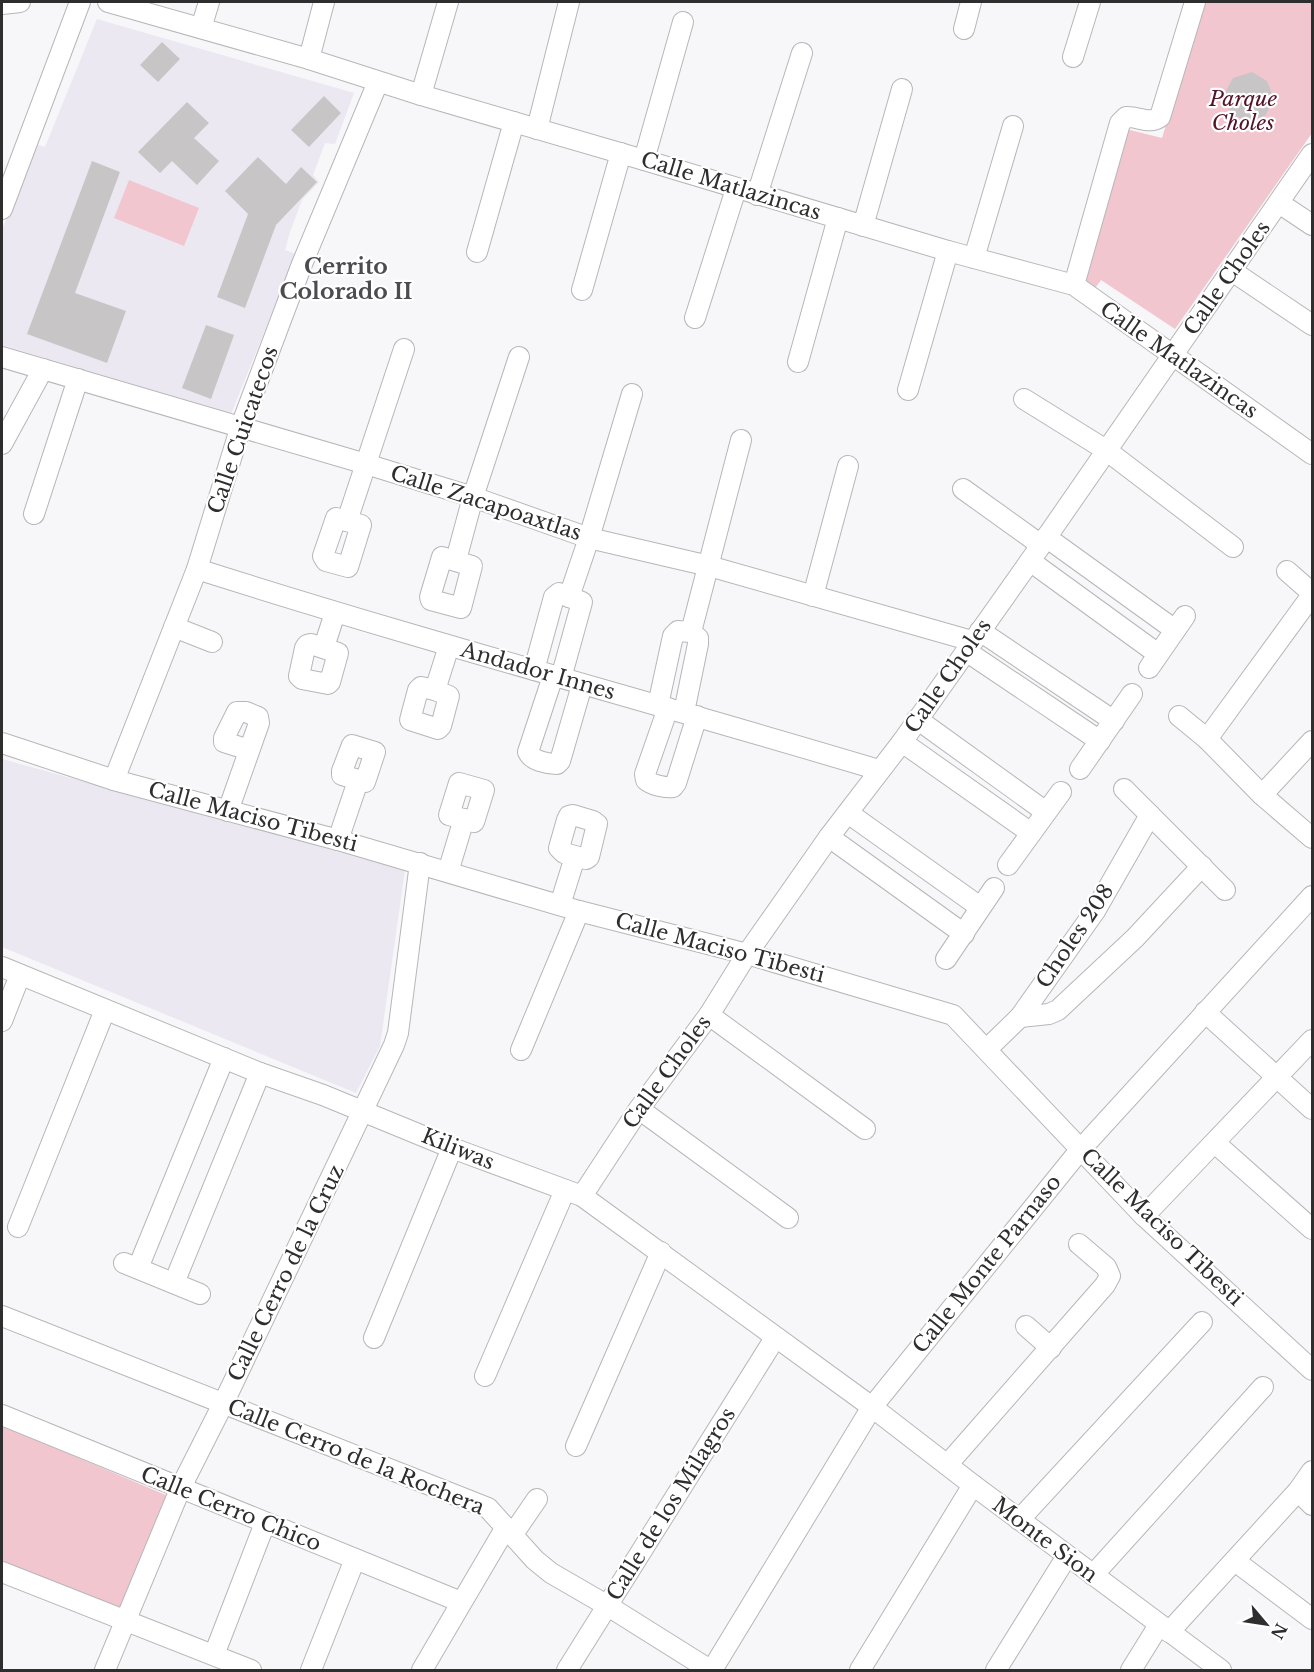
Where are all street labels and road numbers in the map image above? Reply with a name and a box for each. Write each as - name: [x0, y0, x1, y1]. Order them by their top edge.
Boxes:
- street label: Calle Matlazincas: [638, 146, 824, 226]
- street label: Calle Choles: [1178, 216, 1276, 340]
- street label: Calle Matlazincas: [1095, 296, 1263, 424]
- street label: Calle Cuicatecos: [202, 343, 284, 517]
- street label: Calle Zacapoaxtlas: [387, 460, 585, 546]
- street label: Calle Choles: [899, 614, 997, 738]
- street label: Andador Innes: [457, 636, 618, 705]
- street label: Calle Maciso Tibesti: [146, 777, 360, 857]
- street label: Choles 208: [1031, 879, 1119, 993]
- street label: Calle Maciso Tibesti: [613, 908, 827, 988]
- street label: Calle Choles: [617, 1010, 717, 1134]
- street label: Kiliwas: [418, 1123, 498, 1175]
- street label: Calle Maciso Tibesti: [1075, 1143, 1249, 1311]
- street label: Calle Cerro de la Cruz: [222, 1160, 350, 1386]
- street label: Calle Monte Parnaso: [907, 1170, 1067, 1358]
- street label: Calle Cerro de la Rochera: [224, 1394, 488, 1521]
- street label: Calle de los Milagros: [601, 1403, 741, 1605]
- street label: Calle Cerro Chico: [137, 1461, 325, 1557]
- street label: Monte Sion: [987, 1492, 1103, 1588]

